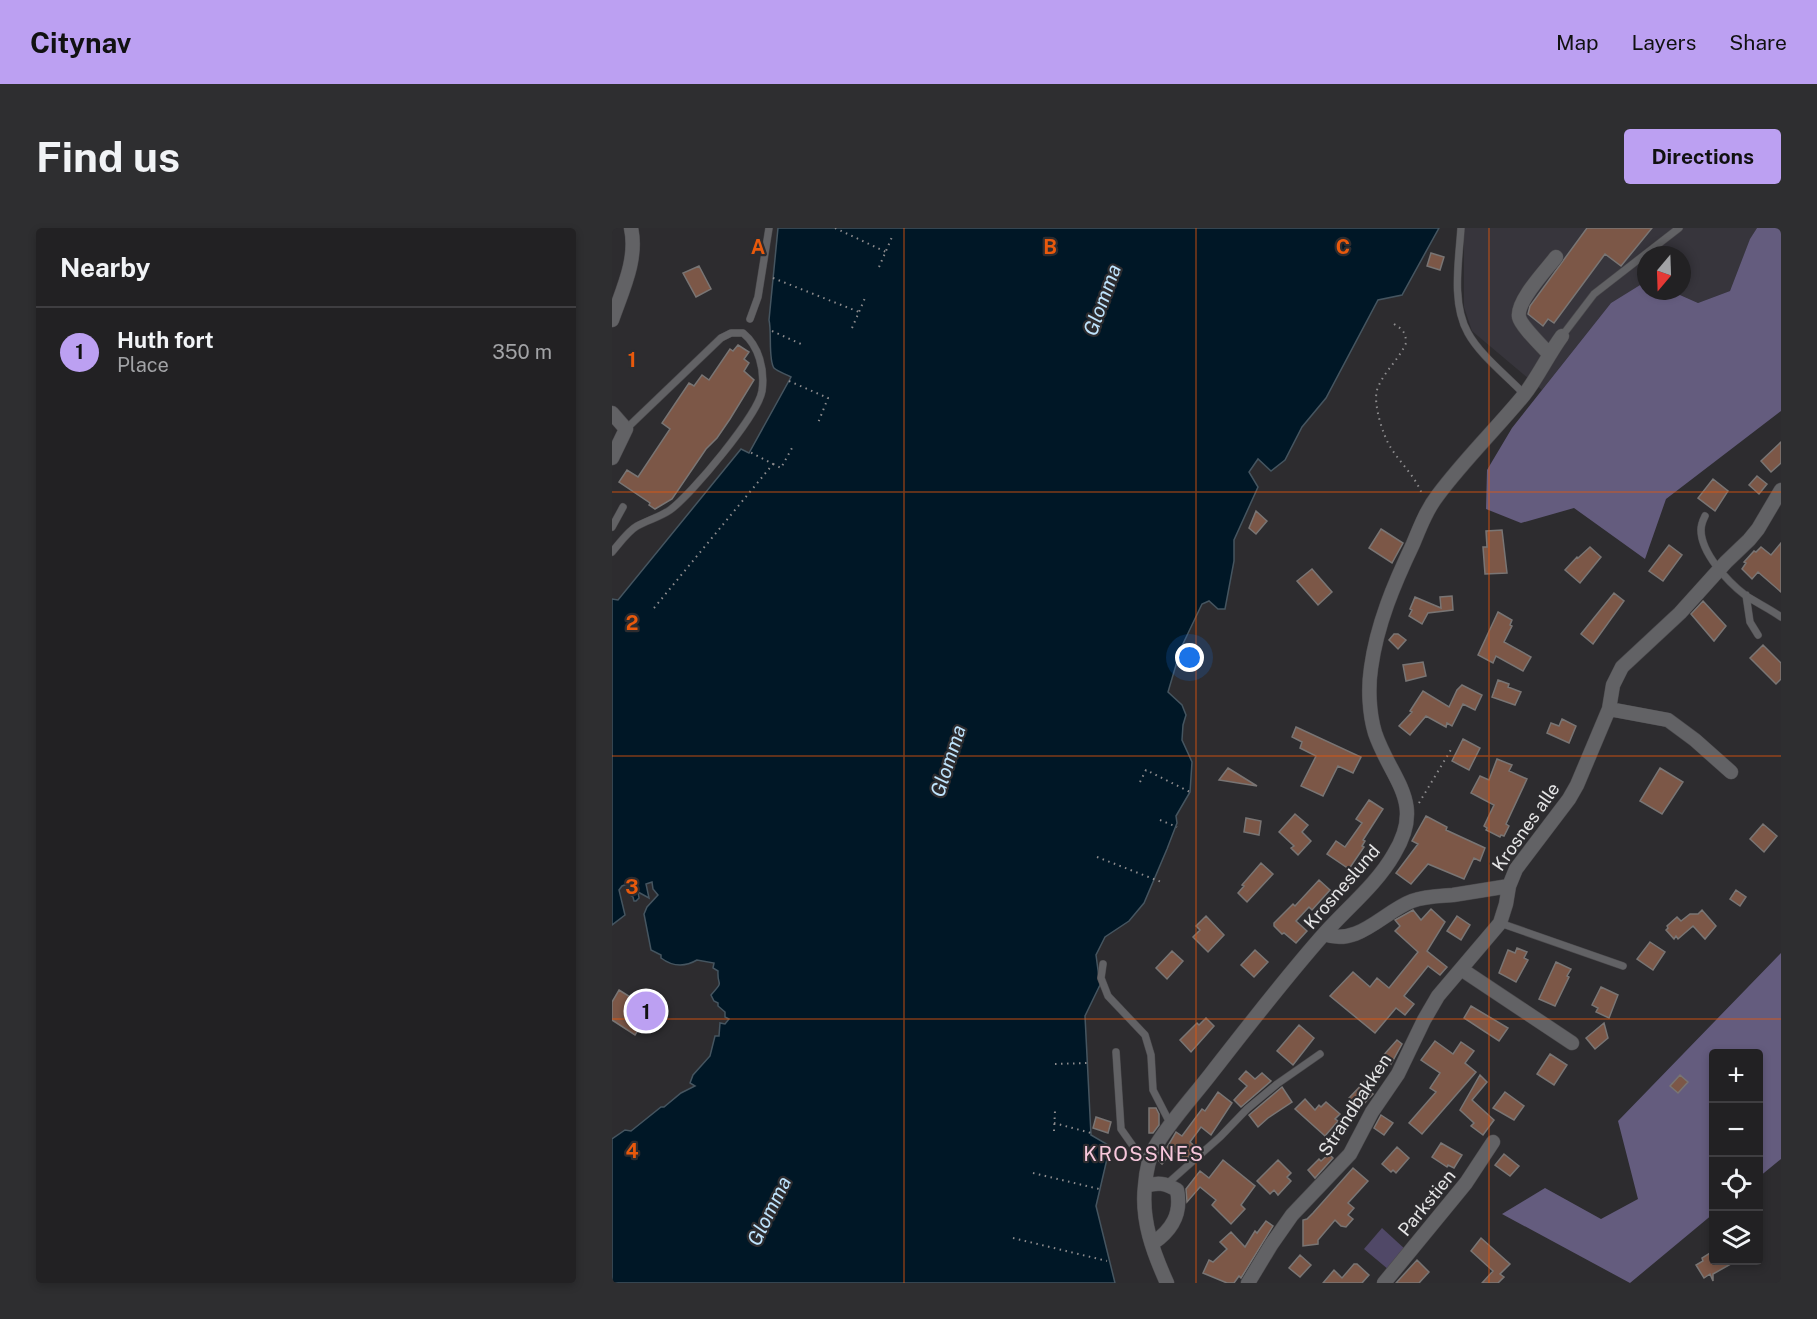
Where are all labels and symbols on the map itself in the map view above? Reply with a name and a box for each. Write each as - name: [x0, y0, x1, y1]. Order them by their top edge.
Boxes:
- text: A: [751, 235, 765, 259]
- text: B: [1043, 235, 1057, 259]
- text: C: [1336, 235, 1350, 259]
- north arrow: [1637, 246, 1691, 300]
- water label: Glomma: [1078, 261, 1126, 339]
- text: 1: [628, 348, 636, 372]
- text: 2: [626, 611, 638, 635]
- your location: [1175, 643, 1204, 672]
- water label: Glomma: [925, 722, 971, 800]
- street label: Krosnes alle: [1488, 779, 1564, 875]
- street label: Krosneslund: [1299, 840, 1384, 933]
- text: 3: [625, 875, 639, 899]
- pin: 1: [627, 988, 666, 1034]
- street label: Strandbakken: [1314, 1050, 1395, 1160]
- text: 4: [625, 1139, 639, 1163]
- district label: KROSSNES: [1083, 1142, 1205, 1166]
- street label: Parkstien: [1394, 1165, 1460, 1240]
- water label: Glomma: [742, 1172, 796, 1250]

